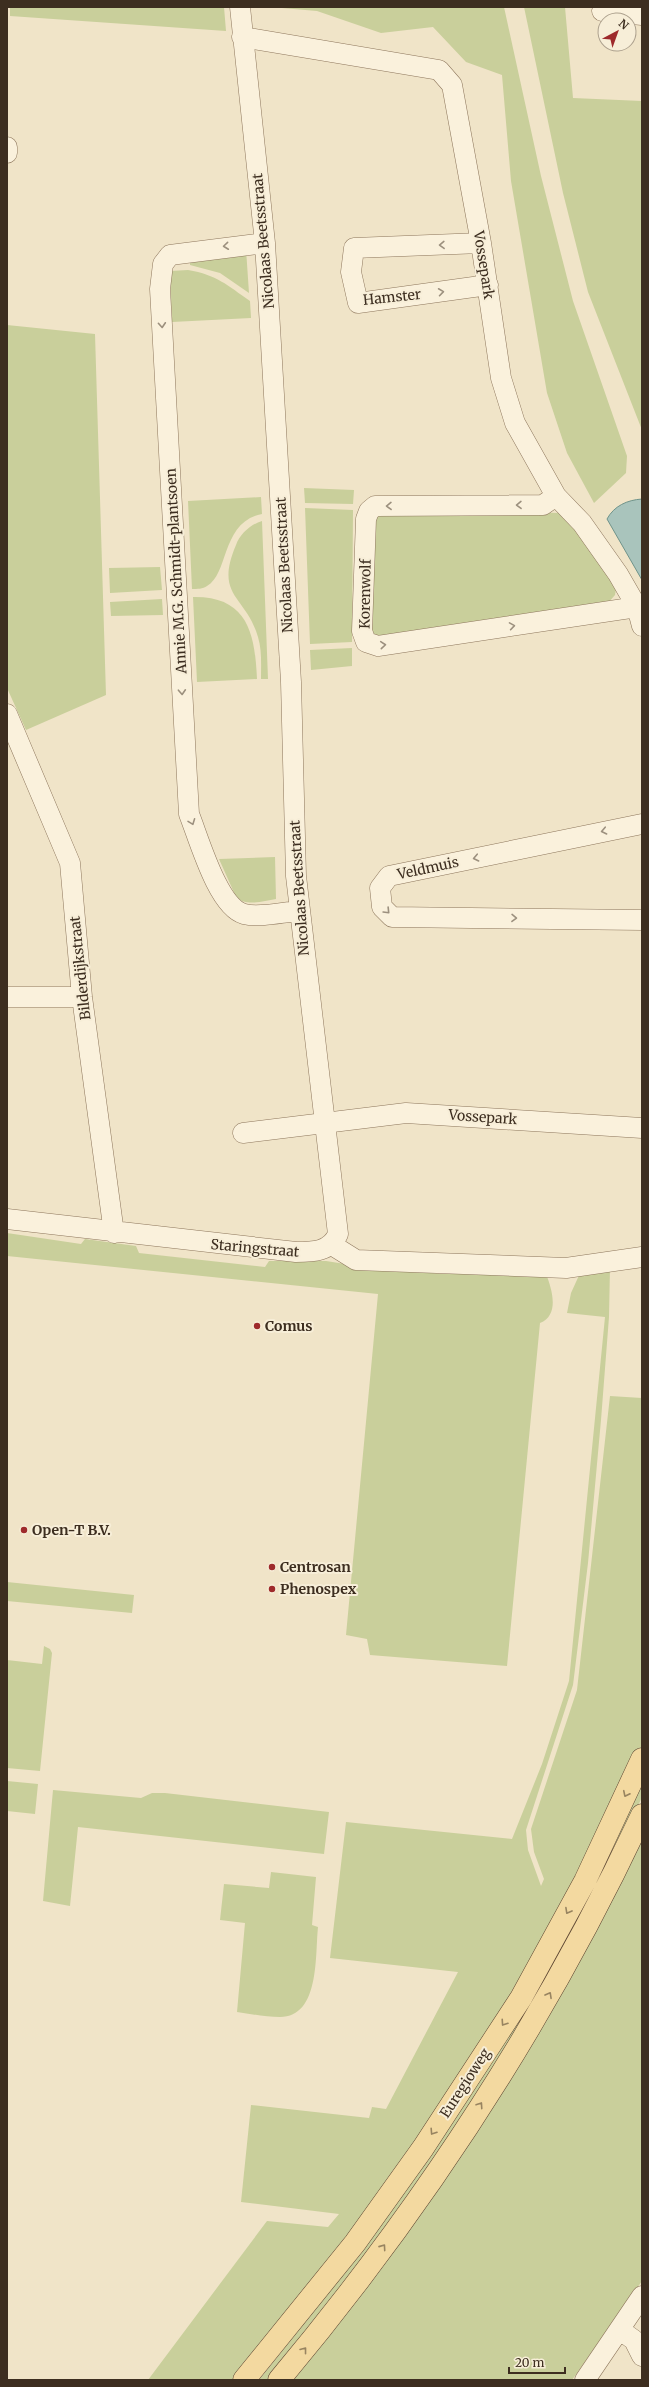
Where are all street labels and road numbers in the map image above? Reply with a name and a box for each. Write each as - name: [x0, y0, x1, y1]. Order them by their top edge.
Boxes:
- street label: Nicolaas Beetsstraat: [248, 172, 278, 309]
- street label: Vossepark: [470, 229, 498, 300]
- street label: Hamster: [362, 285, 422, 309]
- street label: Annie M.G. Schmidt-plantsoen: [162, 468, 190, 675]
- street label: Nicolaas Beetsstraat: [271, 496, 297, 633]
- street label: Korenwolf: [355, 558, 375, 629]
- street label: Nicolaas Beetsstraat: [285, 819, 313, 956]
- street label: Veldmuis: [395, 853, 460, 883]
- street label: Bilderdijkstraat: [66, 915, 94, 1021]
- street label: Vossepark: [447, 1106, 518, 1128]
- street label: Staringstraat: [210, 1235, 301, 1261]
- street label: Euregioweg: [436, 2044, 494, 2121]

